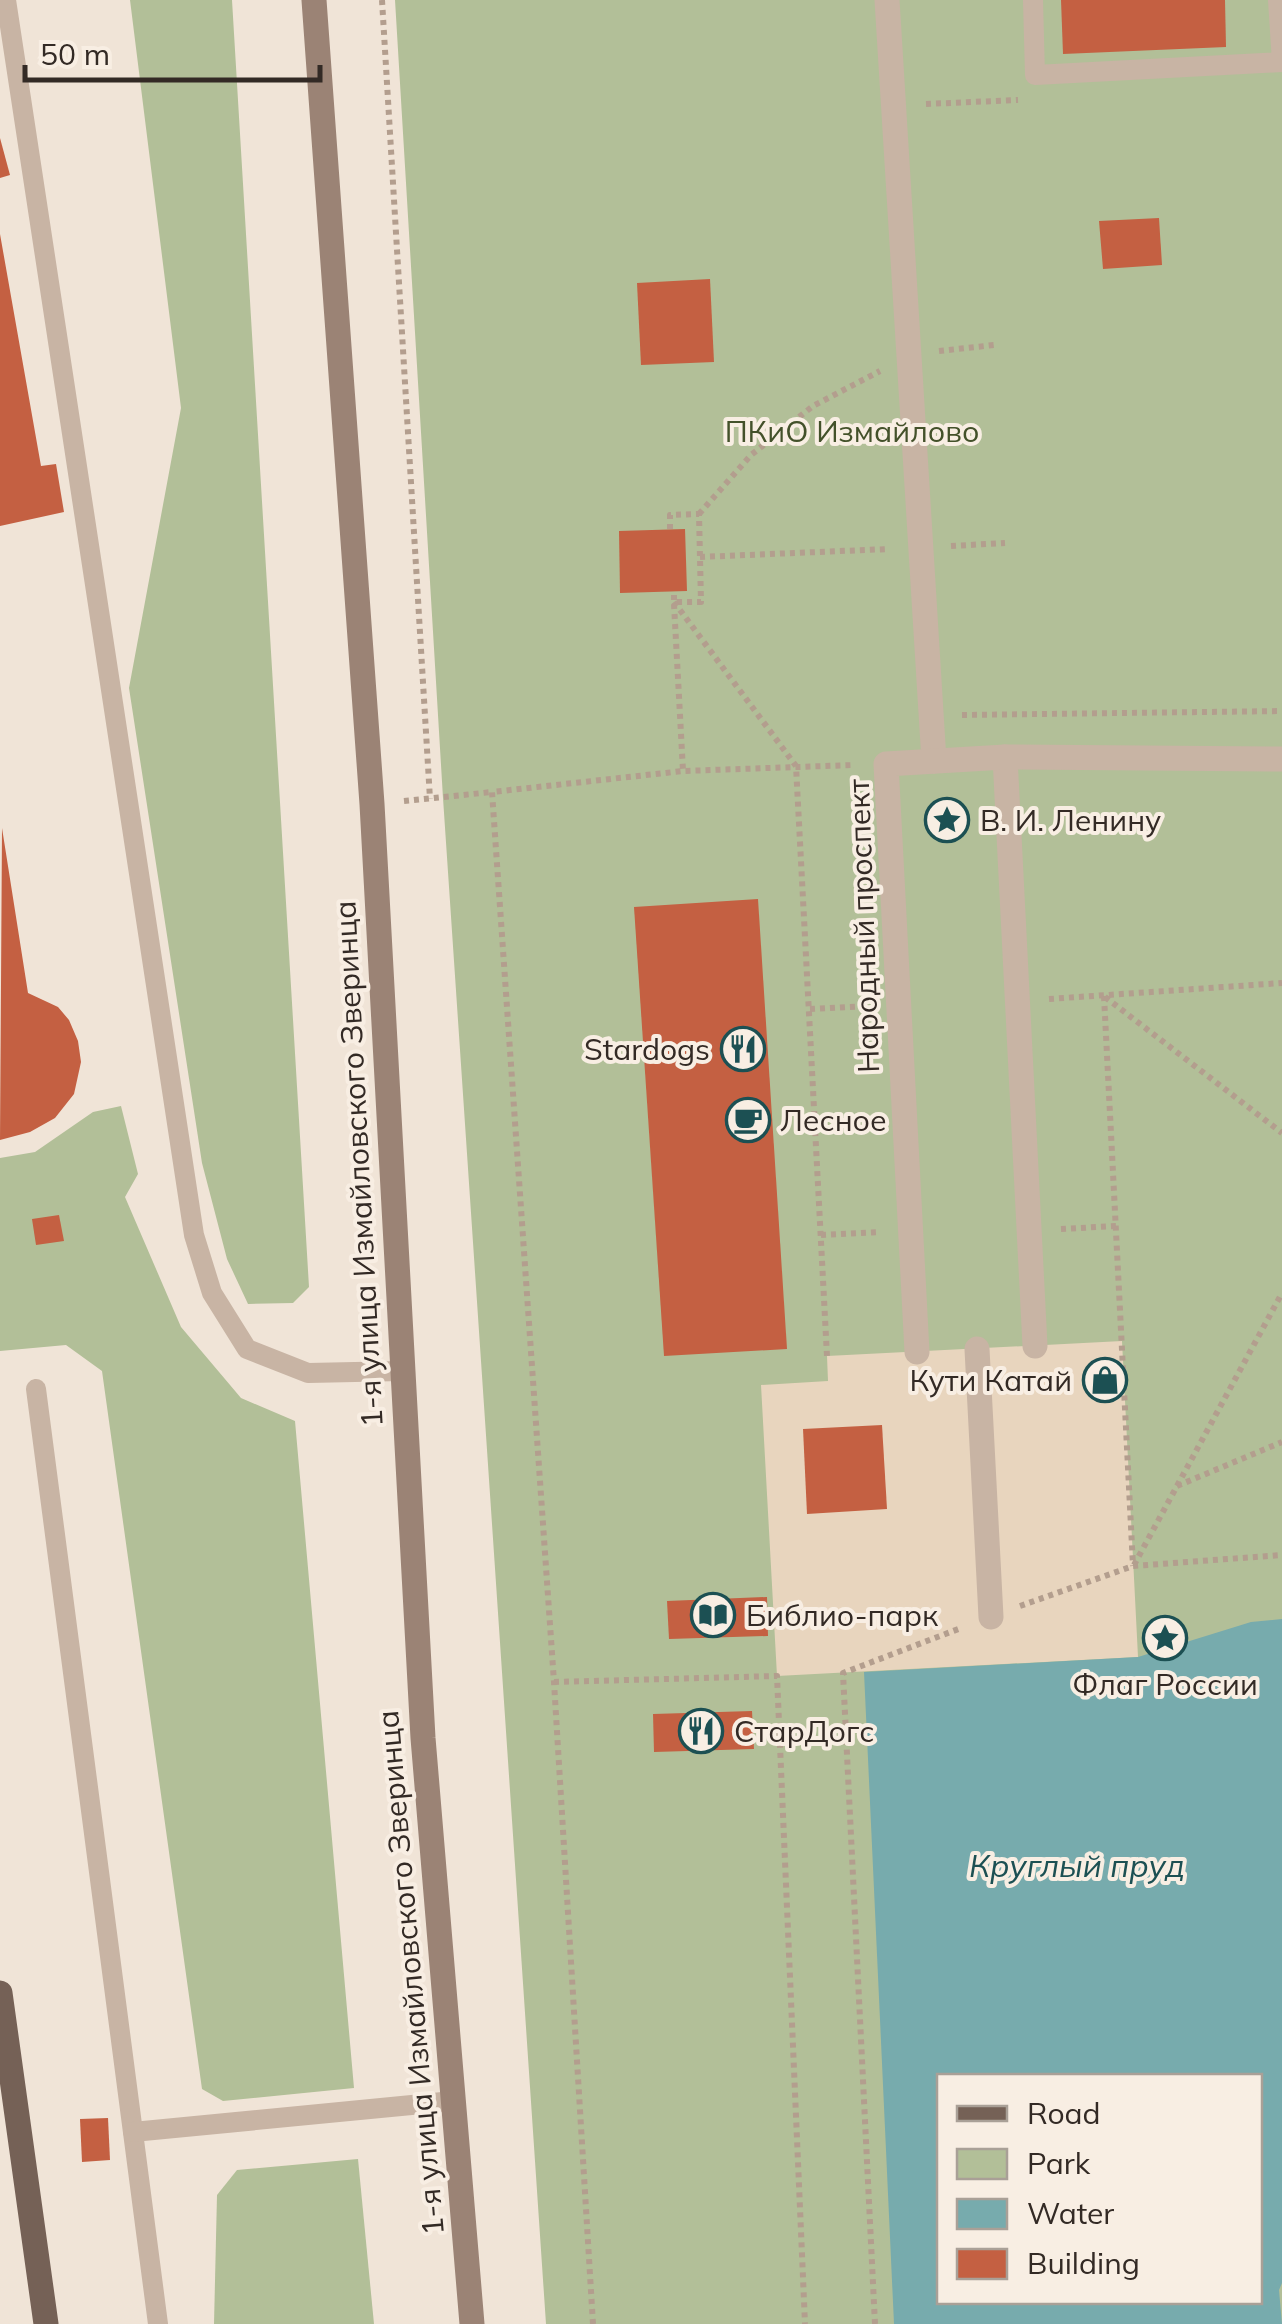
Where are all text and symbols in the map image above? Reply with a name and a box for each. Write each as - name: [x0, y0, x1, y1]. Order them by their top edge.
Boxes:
- scale bar: [25, 20, 320, 82]
- text: 50 m: [40, 35, 110, 73]
- park label: ПКиО Измайлово: [725, 412, 979, 450]
- street label: Народный проспект: [839, 778, 887, 1074]
- place icon: В. И. Ленину: [924, 797, 970, 843]
- place label: В. И. Ленину: [980, 801, 1161, 839]
- street label: 1-я улица Измайловского Зверинца: [325, 900, 391, 1428]
- restaurant icon: Stardogs: [720, 1026, 766, 1072]
- place label: Stardogs: [584, 1030, 710, 1068]
- cafe icon: Лесное: [725, 1097, 771, 1143]
- place label: Лесное: [780, 1101, 887, 1139]
- shop icon: Кути Катай: [1082, 1357, 1128, 1403]
- place label: Кути Катай: [910, 1361, 1072, 1399]
- library icon: Библио-парк: [690, 1592, 736, 1638]
- place label: Библио-парк: [746, 1596, 939, 1634]
- place icon: Флаг России: [1142, 1615, 1188, 1661]
- place label: Флаг России: [1072, 1665, 1258, 1703]
- restaurant icon: СтарДогс: [678, 1708, 724, 1754]
- street label: 1-я улица Измайловского Зверинца: [368, 1709, 452, 2237]
- place label: СтарДогс: [734, 1712, 874, 1750]
- water label: Круглый пруд: [969, 1845, 1185, 1885]
- legend: [937, 2074, 1262, 2304]
- text: Road: [1027, 2094, 1101, 2132]
- text: Park: [1027, 2144, 1091, 2182]
- text: Water: [1027, 2194, 1114, 2232]
- text: Building: [1027, 2244, 1140, 2282]

